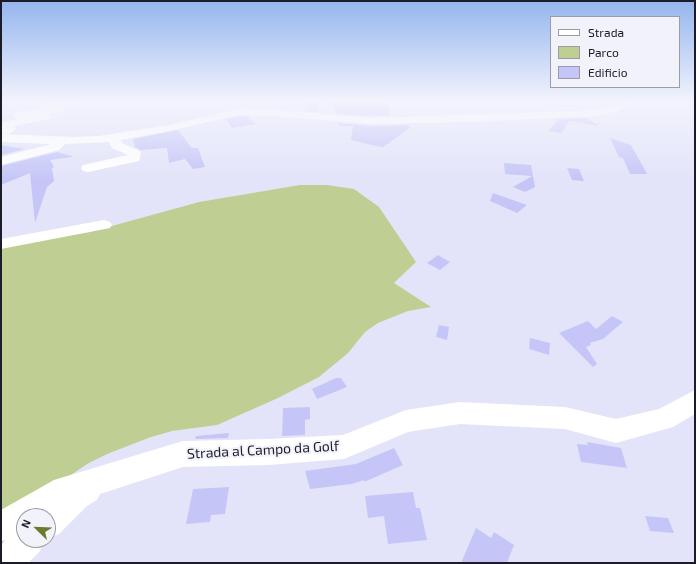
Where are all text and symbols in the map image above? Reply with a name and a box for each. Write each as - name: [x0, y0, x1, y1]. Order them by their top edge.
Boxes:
- legend: [550, 16, 680, 88]
- text: Strada: [588, 25, 624, 39]
- text: Parco: [588, 45, 619, 59]
- text: Edificio: [588, 65, 628, 79]
- street label: Strada al Campo da Golf: [187, 438, 339, 462]
- north arrow: [16, 508, 56, 548]
- text: N: [18, 517, 33, 530]

